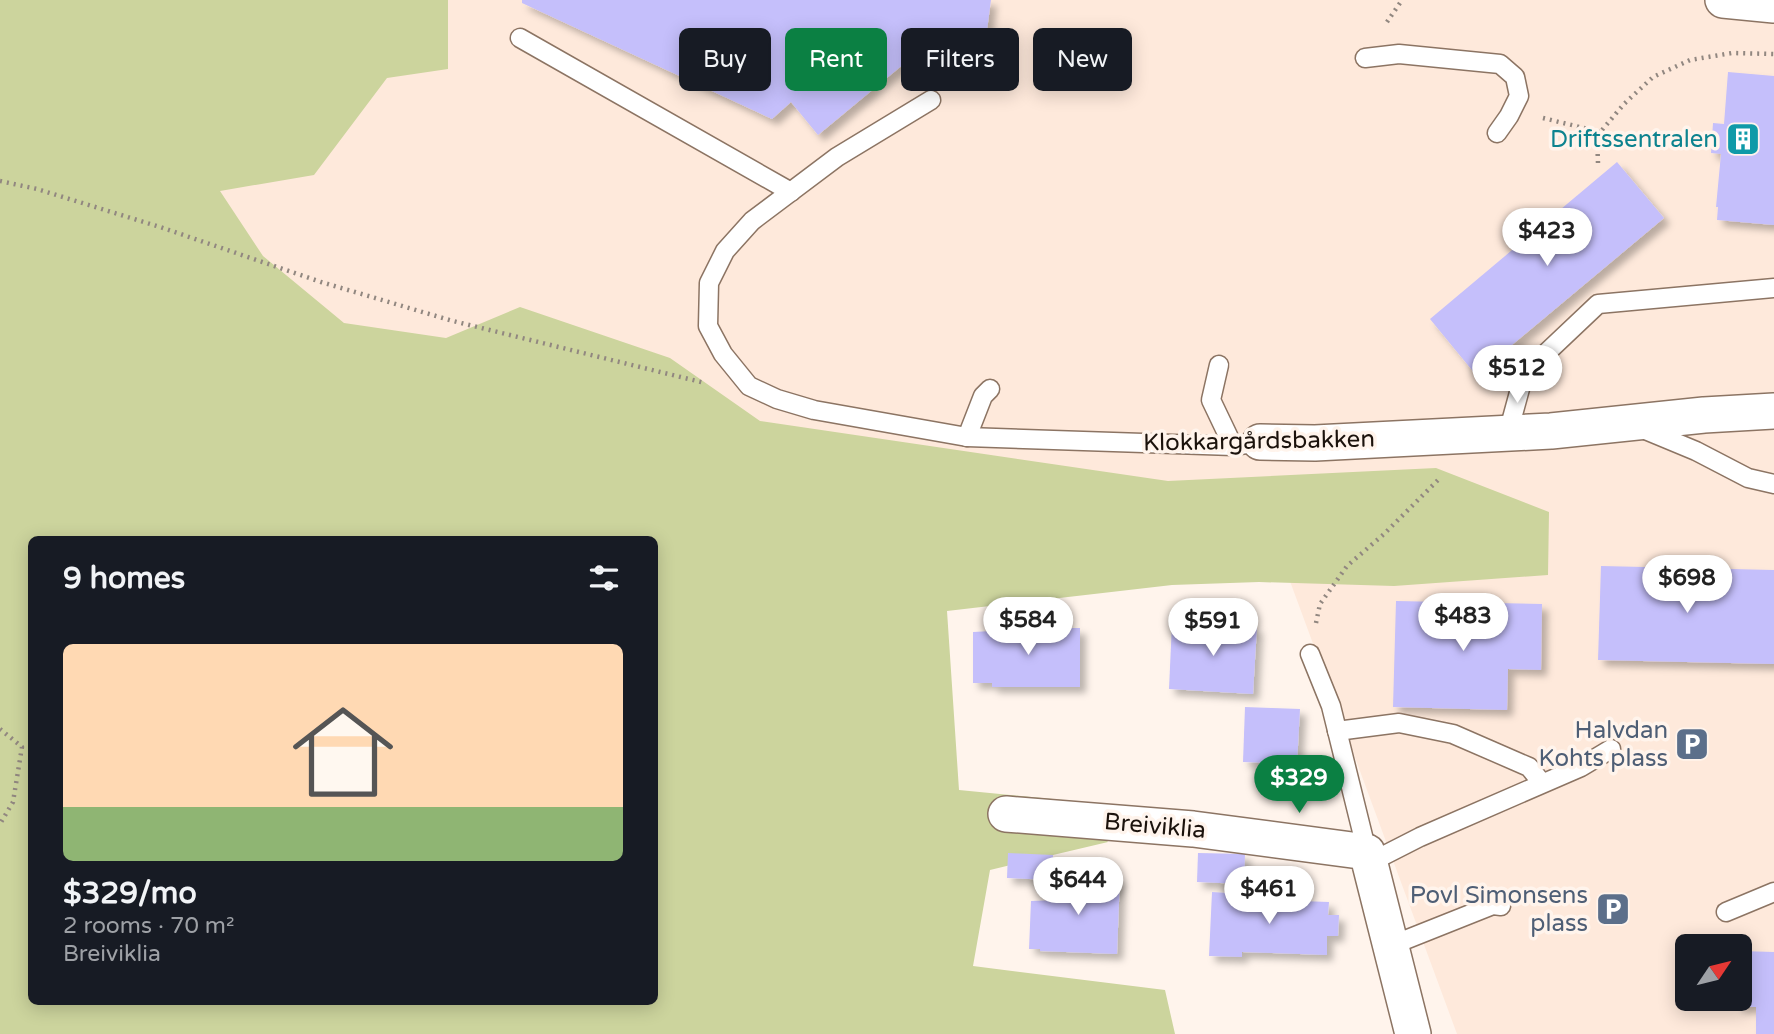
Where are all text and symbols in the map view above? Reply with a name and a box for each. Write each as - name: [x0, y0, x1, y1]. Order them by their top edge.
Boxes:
- chip: Buy: [679, 28, 771, 91]
- chip: Rent: [785, 28, 887, 91]
- chip: Filters: [901, 28, 1019, 91]
- chip: New: [1033, 28, 1132, 91]
- building icon: Driftssentralen: [1724, 120, 1762, 158]
- place label: Driftssentralen: [1550, 125, 1718, 154]
- pin: $423: [1506, 208, 1588, 268]
- text: $423: [1518, 217, 1576, 245]
- pin: $512: [1476, 346, 1558, 405]
- text: $512: [1488, 354, 1546, 382]
- street label: Klokkargårdsbakken: [1143, 424, 1375, 458]
- pin: $698: [1646, 556, 1728, 615]
- icon: filters: [585, 559, 623, 597]
- text: 9 homes: [63, 560, 185, 597]
- text: $698: [1658, 564, 1716, 592]
- pin: $483: [1422, 594, 1504, 653]
- pin: $584: [987, 598, 1069, 657]
- pin: $591: [1172, 598, 1254, 658]
- text: $483: [1434, 602, 1492, 630]
- text: $584: [999, 606, 1057, 634]
- text: $591: [1184, 607, 1242, 635]
- icon: home: [280, 689, 406, 815]
- place label: Halvdan Kohts plass: [1538, 716, 1668, 773]
- parking icon: Halvdan Kohts plass: [1673, 725, 1711, 763]
- pin: $329: [1258, 756, 1340, 815]
- text: $329: [1270, 764, 1328, 792]
- street label: Breiviklia: [1103, 807, 1207, 845]
- pin: $644: [1037, 858, 1119, 917]
- text: $644: [1049, 866, 1107, 894]
- pin: $461: [1228, 866, 1310, 926]
- text: $329/mo: [63, 875, 197, 912]
- text: $461: [1240, 875, 1298, 903]
- place label: Povl Simonsens plass: [1410, 881, 1588, 938]
- parking icon: Povl Simonsens plass: [1594, 890, 1632, 928]
- text: 2 rooms · 70 m²: [63, 912, 234, 940]
- north arrow: [1675, 934, 1752, 1012]
- map controls: [1675, 934, 1752, 1011]
- text: Breiviklia: [63, 940, 161, 968]

